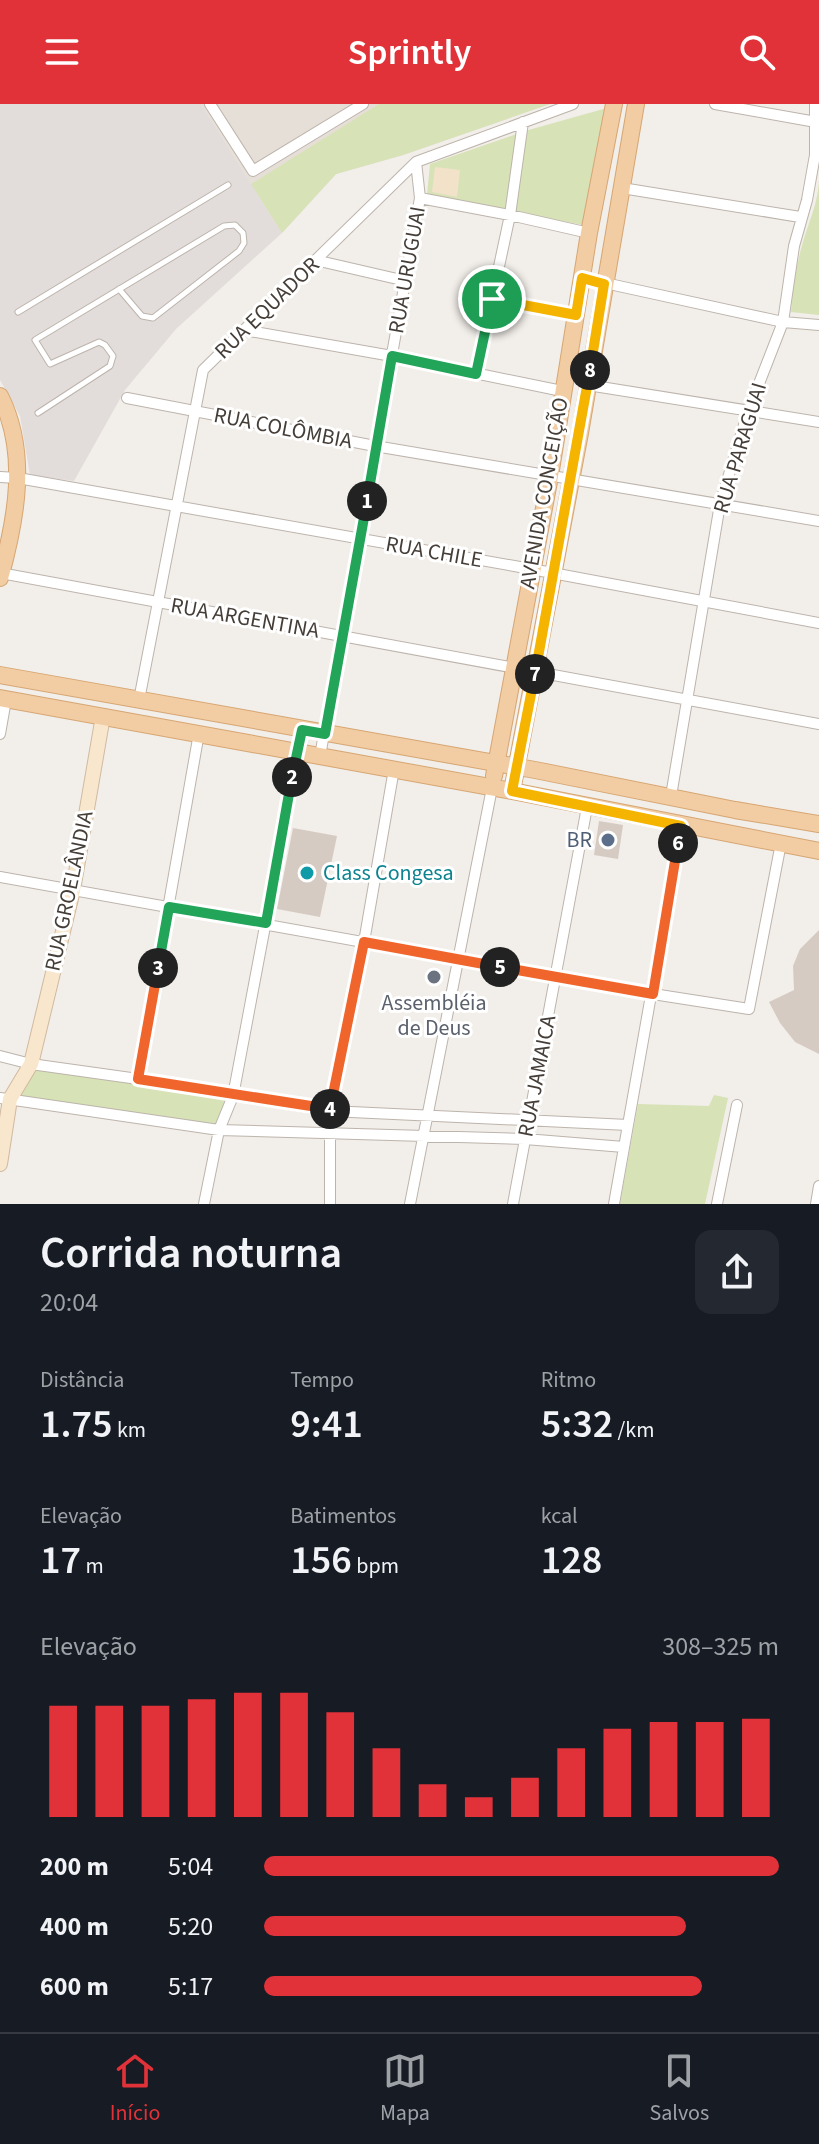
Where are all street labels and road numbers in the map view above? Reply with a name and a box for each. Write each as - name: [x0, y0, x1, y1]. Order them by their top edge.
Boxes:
- street label: RUA URUGUAI: [380, 204, 434, 336]
- street label: RUA EQUADOR: [207, 249, 327, 367]
- street label: RUA PARAGUAI: [705, 379, 775, 517]
- street label: AVENIDA CONCEIÇÃO: [511, 395, 577, 591]
- street label: RUA COLÔMBIA: [211, 399, 355, 457]
- street label: RUA CHILE: [383, 528, 485, 576]
- street label: RUA ARGENTINA: [168, 589, 322, 647]
- street label: RUA GROELÂNDIA: [36, 808, 102, 974]
- street label: RUA JAMAICA: [510, 1012, 564, 1140]

